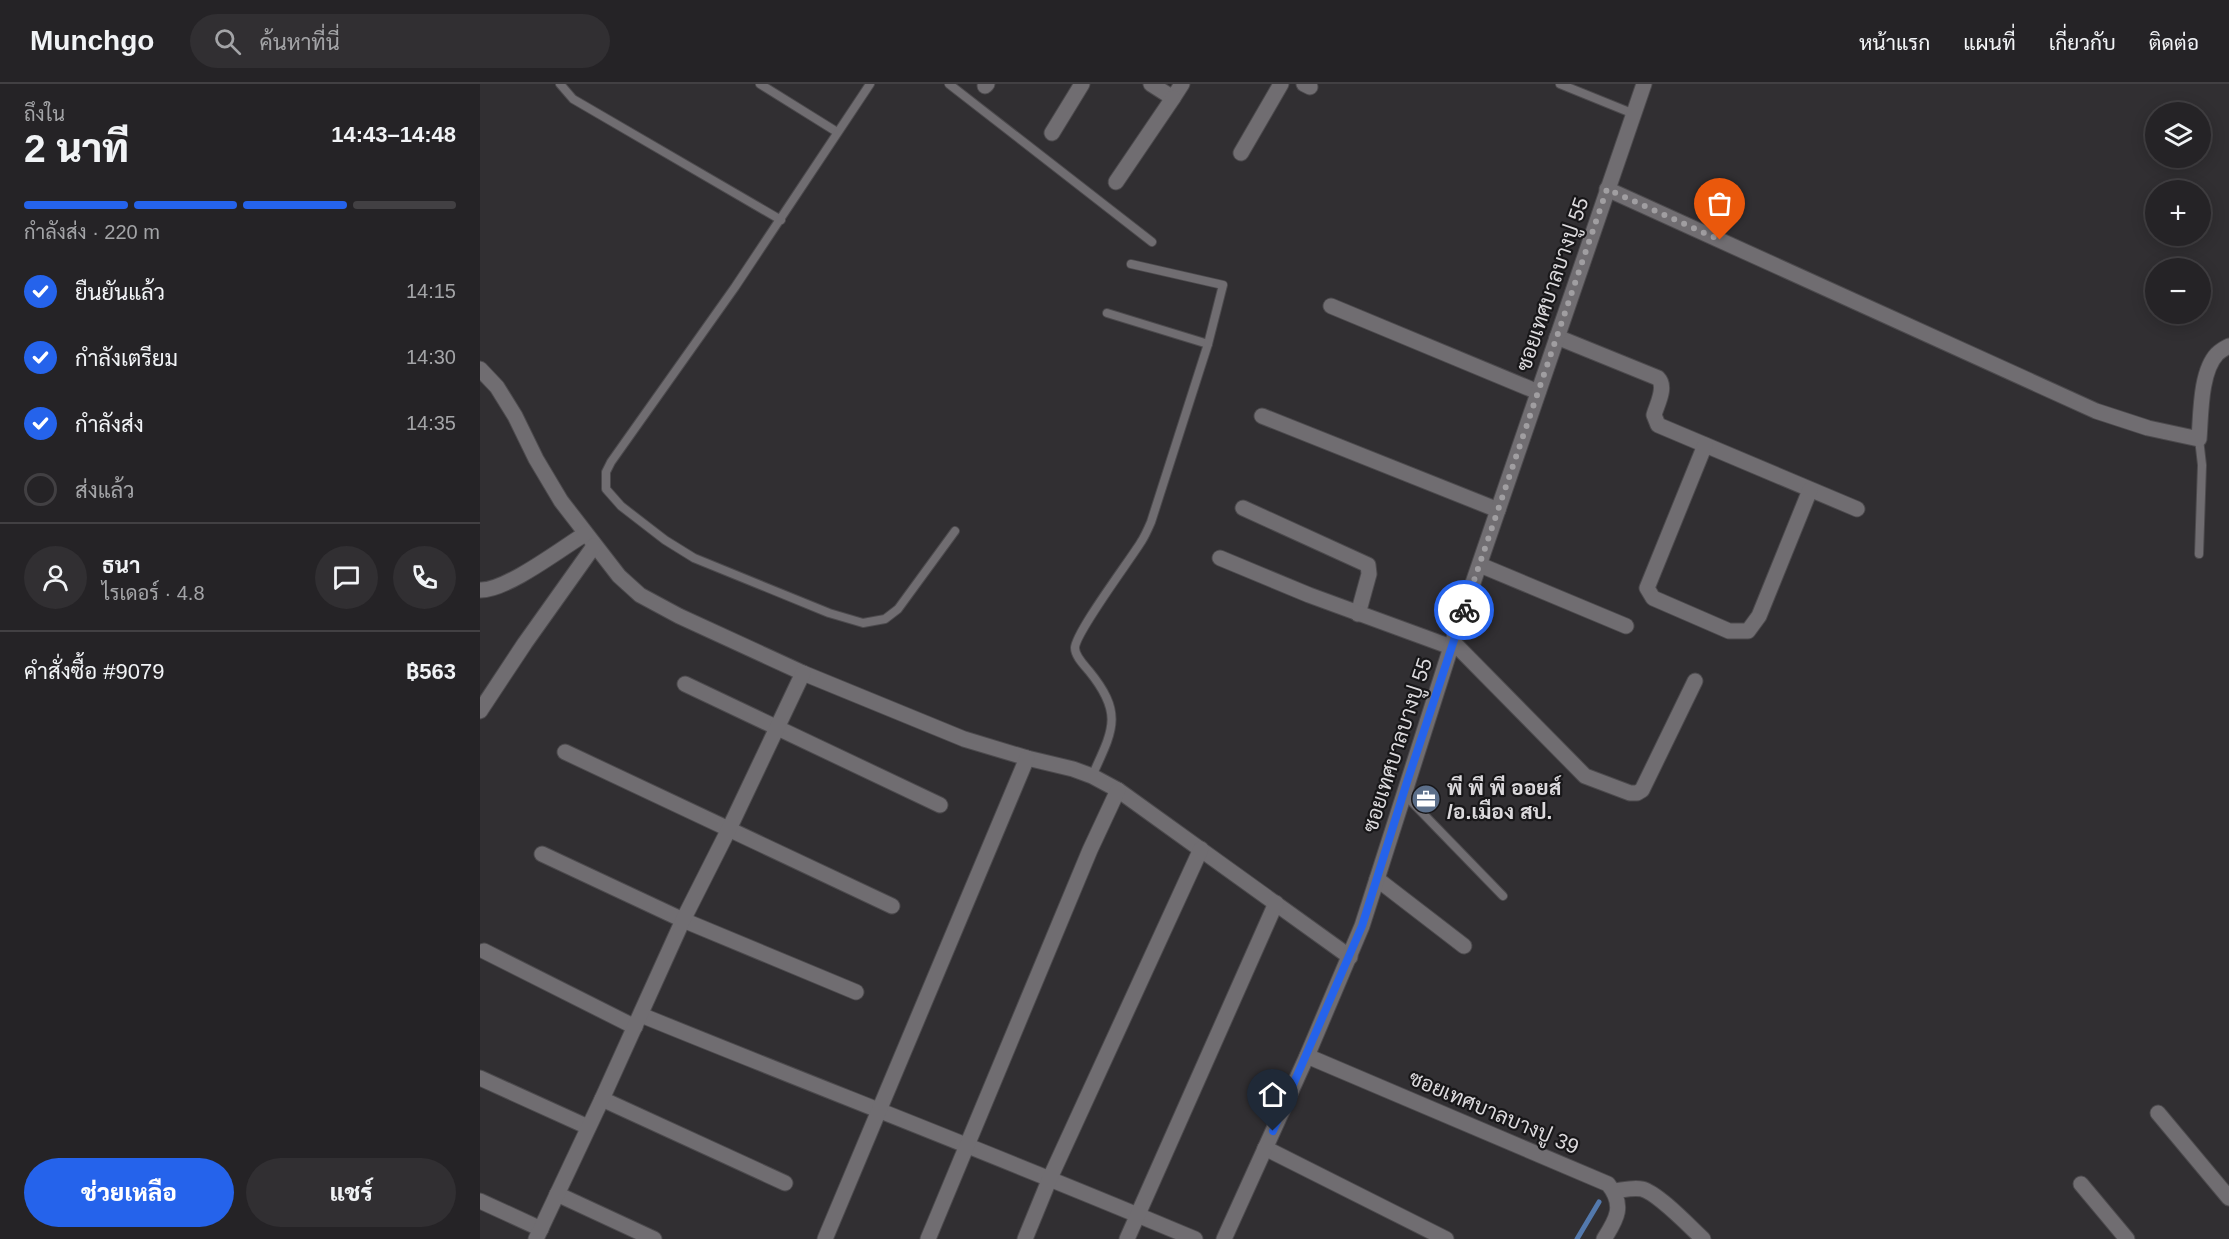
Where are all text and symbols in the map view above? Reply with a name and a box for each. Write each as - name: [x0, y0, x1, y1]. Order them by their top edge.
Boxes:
- search box: [190, 14, 610, 68]
- text: Munchgo: [30, 25, 154, 56]
- icon: search: [211, 25, 244, 58]
- text: ค้นหาที่นี่: [259, 30, 340, 55]
- text: หน้าแรก: [1859, 31, 1930, 54]
- text: แผนที่: [1963, 31, 2016, 54]
- text: เกี่ยวกับ: [2049, 31, 2116, 54]
- text: ติดต่อ: [2149, 31, 2199, 54]
- map controls: [2145, 102, 2211, 324]
- button: layers: [2145, 102, 2211, 168]
- text: ถึงใน: [24, 103, 65, 125]
- text: 14:43–14:48: [331, 122, 456, 147]
- text: 2 นาที: [24, 127, 129, 170]
- pin: [1694, 178, 1745, 240]
- button: +: [2145, 180, 2211, 246]
- icon: bag: [1703, 187, 1736, 220]
- street label: ซอยเทศบาลบางปู 55: [1511, 194, 1596, 375]
- text: กำลังส่ง · 220 m: [24, 221, 160, 243]
- button: −: [2145, 258, 2211, 324]
- icon: check: [24, 275, 57, 308]
- text: ยืนยันแล้ว: [75, 280, 165, 305]
- text: 14:15: [406, 280, 456, 302]
- icon: check: [24, 341, 57, 374]
- text: กำลังเตรียม: [75, 346, 178, 371]
- text: 14:30: [406, 346, 456, 368]
- icon: check: [24, 407, 57, 440]
- text: กำลังส่ง: [75, 412, 144, 437]
- text: 14:35: [406, 412, 456, 434]
- text: ส่งแล้ว: [75, 478, 135, 503]
- button: person: [24, 546, 87, 609]
- button: chat: [315, 546, 378, 609]
- button: phone: [393, 546, 456, 609]
- text: ธนา: [102, 553, 140, 578]
- courier: [1434, 580, 1494, 640]
- text: ไรเดอร์ · 4.8: [102, 582, 205, 604]
- icon: bike: [1448, 594, 1481, 627]
- street label: ซอยเทศบาลบางปู 55: [1358, 655, 1440, 837]
- text: คำสั่งซื้อ #9079: [24, 659, 164, 684]
- text: ฿563: [406, 659, 456, 684]
- place label: พี พี พี ออยส์ /อ.เมือง สป.: [1447, 775, 1562, 823]
- office icon: พี พี พี ออยส์ /อ.เมือง สป.: [1410, 783, 1442, 815]
- street label: ซอยเทศบาลบางปู 39: [1404, 1066, 1582, 1162]
- pin: [1247, 1069, 1298, 1131]
- icon: home: [1256, 1078, 1289, 1111]
- button: ช่วยเหลือ: [24, 1158, 234, 1227]
- button: แชร์: [246, 1158, 456, 1227]

